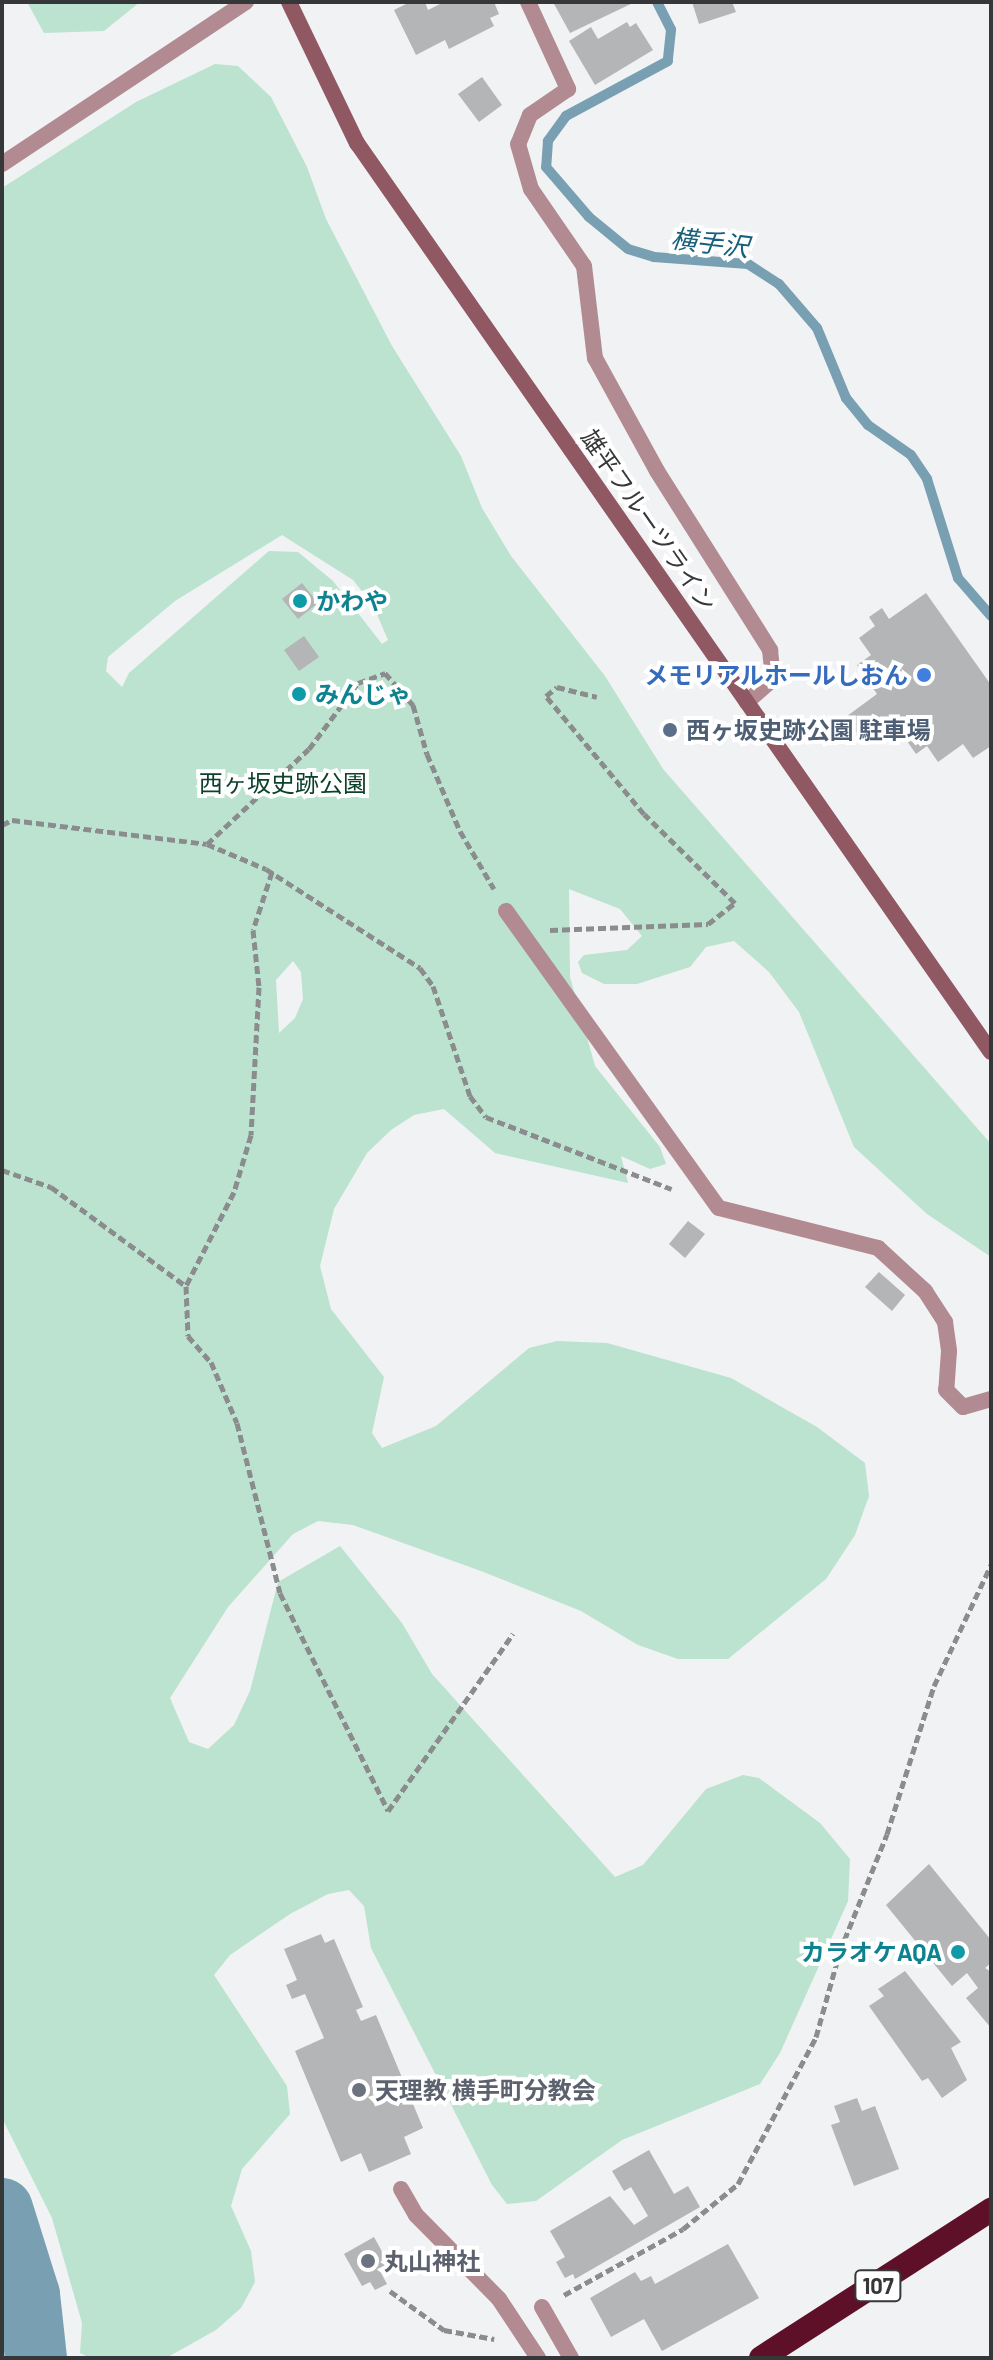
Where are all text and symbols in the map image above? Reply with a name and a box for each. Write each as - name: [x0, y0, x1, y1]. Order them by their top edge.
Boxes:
- water label: 横手沢: [669, 222, 751, 262]
- street label: 雄平フルーツライン: [575, 423, 723, 617]
- place label: かわや: [316, 587, 388, 615]
- marker: かわや: [291, 592, 309, 610]
- place label: メモリアルホールしおん: [644, 661, 908, 689]
- marker: メモリアルホールしおん: [915, 666, 933, 684]
- place label: みんじゃ: [315, 680, 411, 708]
- marker: みんじゃ: [290, 685, 308, 703]
- place label: 西ヶ坂史跡公園 駐車場: [686, 716, 931, 744]
- marker: 西ヶ坂史跡公園 駐車場: [661, 721, 679, 739]
- park label: 西ヶ坂史跡公園: [199, 769, 367, 797]
- place label: カラオケAQA: [801, 1938, 942, 1966]
- marker: カラオケAQA: [949, 1943, 967, 1961]
- place label: 天理教 横手町分教会: [375, 2076, 596, 2104]
- marker: 天理教 横手町分教会: [350, 2081, 368, 2099]
- place label: 丸山神社: [384, 2247, 480, 2275]
- marker: 丸山神社: [359, 2252, 377, 2270]
- road number: 107: [854, 2268, 902, 2304]

